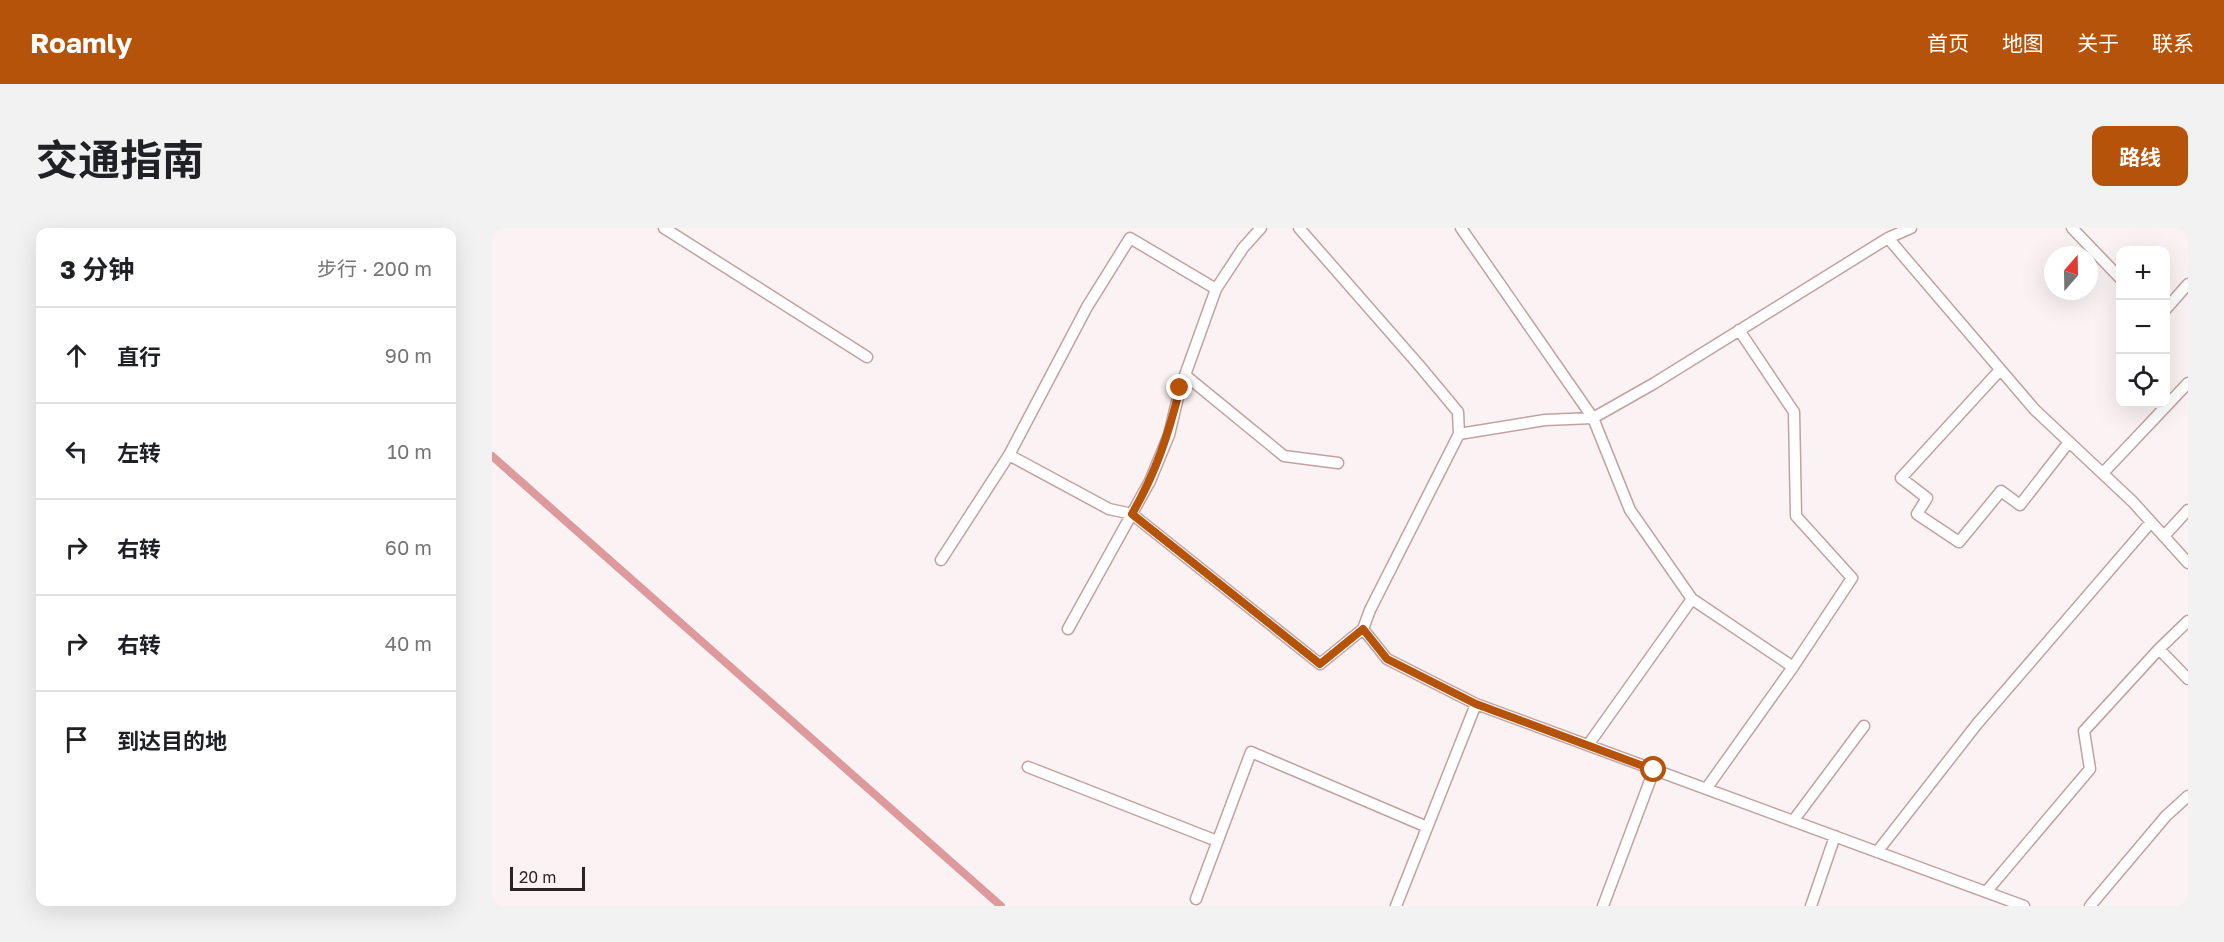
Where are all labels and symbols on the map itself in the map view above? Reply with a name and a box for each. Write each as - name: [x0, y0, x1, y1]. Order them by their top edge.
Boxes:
- north arrow: [2044, 246, 2098, 300]
- route end: [1166, 374, 1192, 400]
- route start: [1640, 756, 1666, 782]
- scale bar: [510, 864, 585, 892]

